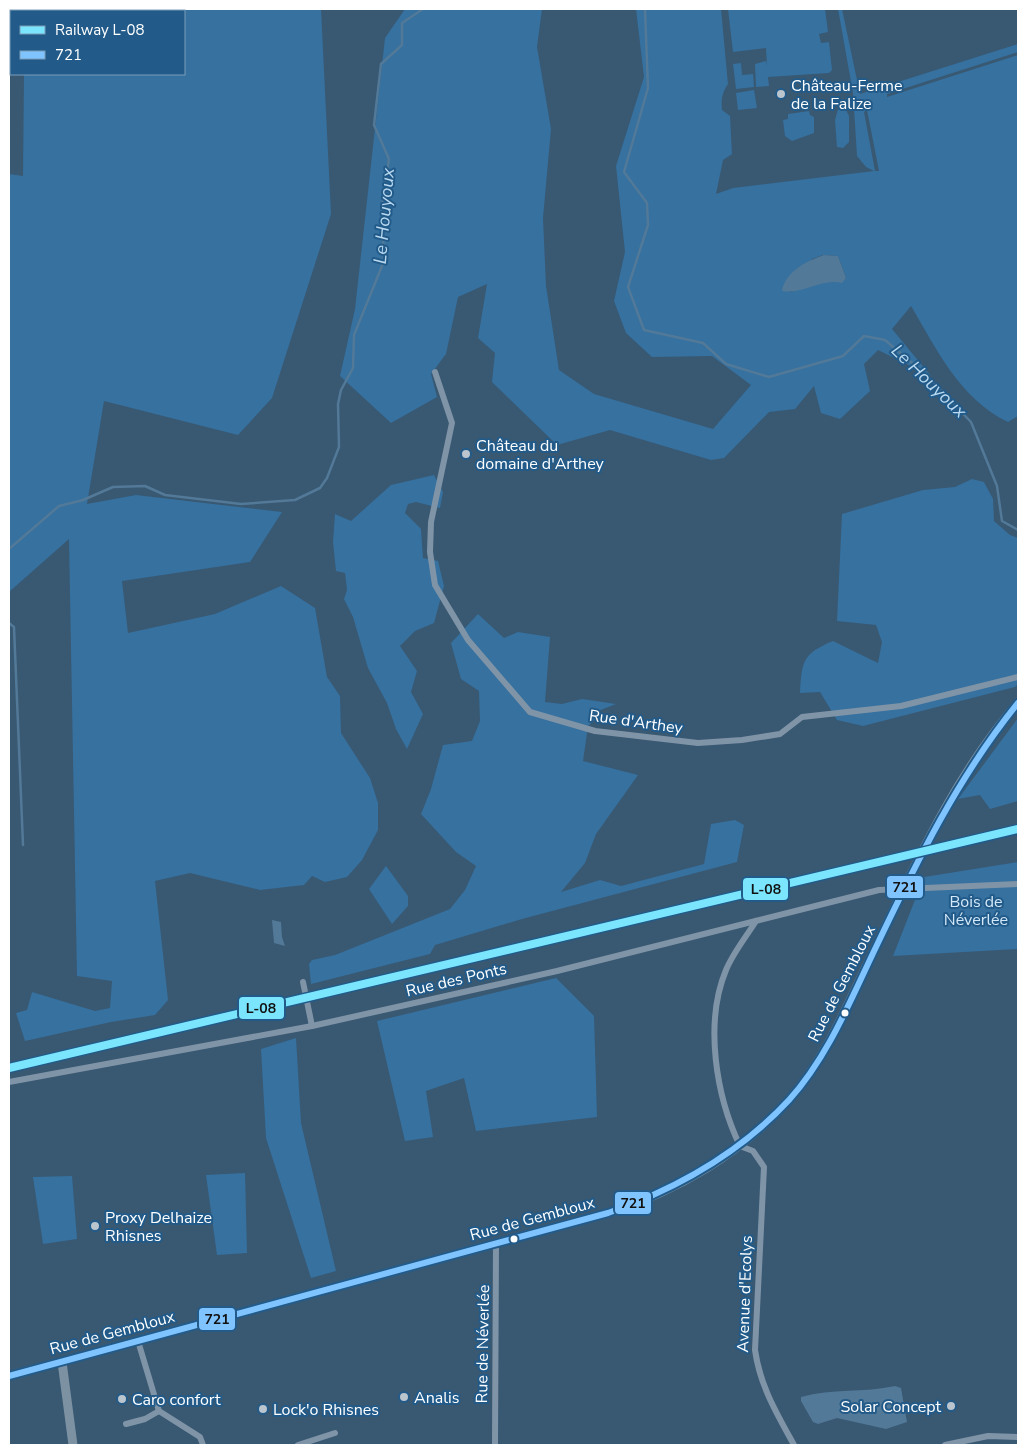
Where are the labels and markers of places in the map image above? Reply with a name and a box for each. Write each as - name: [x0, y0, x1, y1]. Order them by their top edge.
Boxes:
- place label: Château-Ferme de la Falize: [791, 75, 903, 115]
- marker: Château-Ferme de la Falize: [775, 88, 787, 100]
- place label: Château du domaine d'Arthey: [476, 435, 605, 475]
- marker: Château du domaine d'Arthey: [460, 448, 472, 460]
- unlabelled marker: [840, 1008, 850, 1018]
- place label: Proxy Delhaize Rhisnes: [105, 1207, 212, 1247]
- marker: Proxy Delhaize Rhisnes: [89, 1220, 101, 1232]
- unlabelled marker: [509, 1234, 519, 1244]
- place label: Analis: [414, 1387, 459, 1409]
- place label: Caro confort: [132, 1389, 221, 1411]
- marker: Analis: [398, 1391, 410, 1403]
- marker: Caro confort: [116, 1393, 128, 1405]
- place label: Solar Concept: [840, 1396, 941, 1418]
- place label: Lock'o Rhisnes: [273, 1399, 379, 1421]
- marker: Solar Concept: [945, 1400, 957, 1412]
- marker: Lock'o Rhisnes: [257, 1403, 269, 1415]

